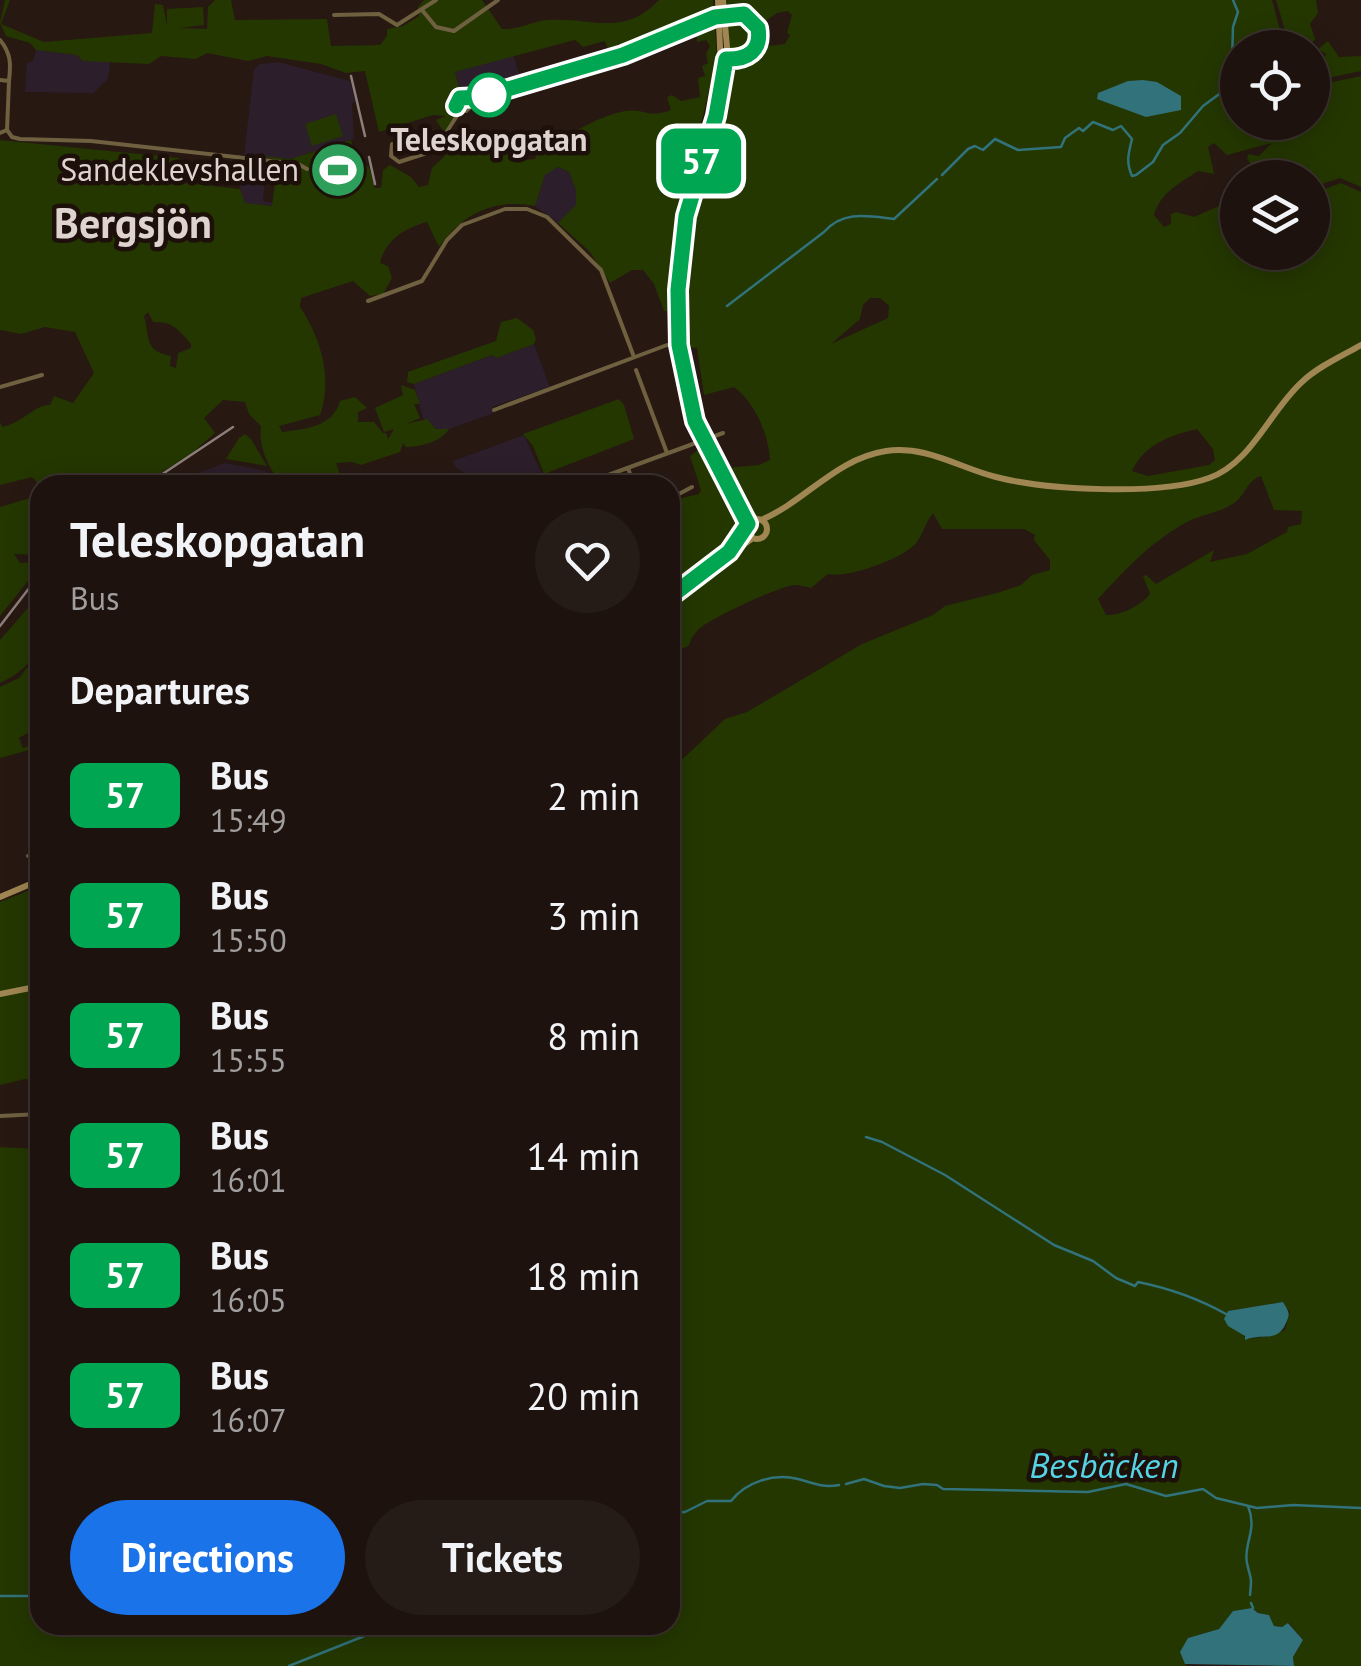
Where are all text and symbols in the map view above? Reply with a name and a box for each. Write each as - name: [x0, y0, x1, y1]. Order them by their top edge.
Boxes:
- map controls: [1220, 30, 1330, 270]
- button: locate: [1220, 30, 1330, 140]
- marker: Teleskopgatan: [468, 74, 510, 116]
- place label: Teleskopgatan: [391, 118, 587, 160]
- line badge: 57: [656, 128, 746, 194]
- text: 57: [681, 138, 721, 184]
- sports icon: Sandeklevshallen: [308, 140, 368, 200]
- place label: Sandeklevshallen: [60, 148, 299, 190]
- button: layers: [1220, 160, 1330, 270]
- district label: Bergsjön: [54, 195, 212, 250]
- text: Teleskopgatan: [70, 508, 365, 570]
- button: heart: [535, 508, 640, 613]
- text: Bus: [70, 577, 119, 619]
- text: Departures: [70, 665, 250, 714]
- text: Bus: [210, 750, 269, 799]
- text: 2 min: [547, 771, 640, 820]
- text: 57: [105, 772, 145, 818]
- text: 15:49: [210, 799, 287, 841]
- text: Bus: [210, 870, 269, 919]
- text: 3 min: [547, 891, 640, 940]
- text: 57: [105, 892, 145, 938]
- text: 15:50: [210, 919, 287, 961]
- text: Bus: [210, 990, 269, 1039]
- text: 8 min: [547, 1011, 640, 1060]
- text: 57: [105, 1012, 145, 1058]
- text: 15:55: [210, 1039, 287, 1081]
- text: Bus: [210, 1110, 269, 1159]
- text: 14 min: [527, 1131, 640, 1180]
- text: 57: [105, 1132, 145, 1178]
- text: 16:01: [210, 1159, 287, 1201]
- text: Bus: [210, 1230, 269, 1279]
- text: 18 min: [527, 1251, 640, 1300]
- text: 57: [105, 1252, 145, 1298]
- text: 16:05: [210, 1279, 287, 1321]
- text: Bus: [210, 1350, 269, 1399]
- text: 20 min: [527, 1371, 640, 1420]
- text: 57: [105, 1372, 145, 1418]
- text: 16:07: [210, 1399, 287, 1441]
- water label: Besbäcken: [1030, 1442, 1178, 1488]
- button: Directions: [70, 1500, 345, 1615]
- button: Tickets: [365, 1500, 640, 1615]

